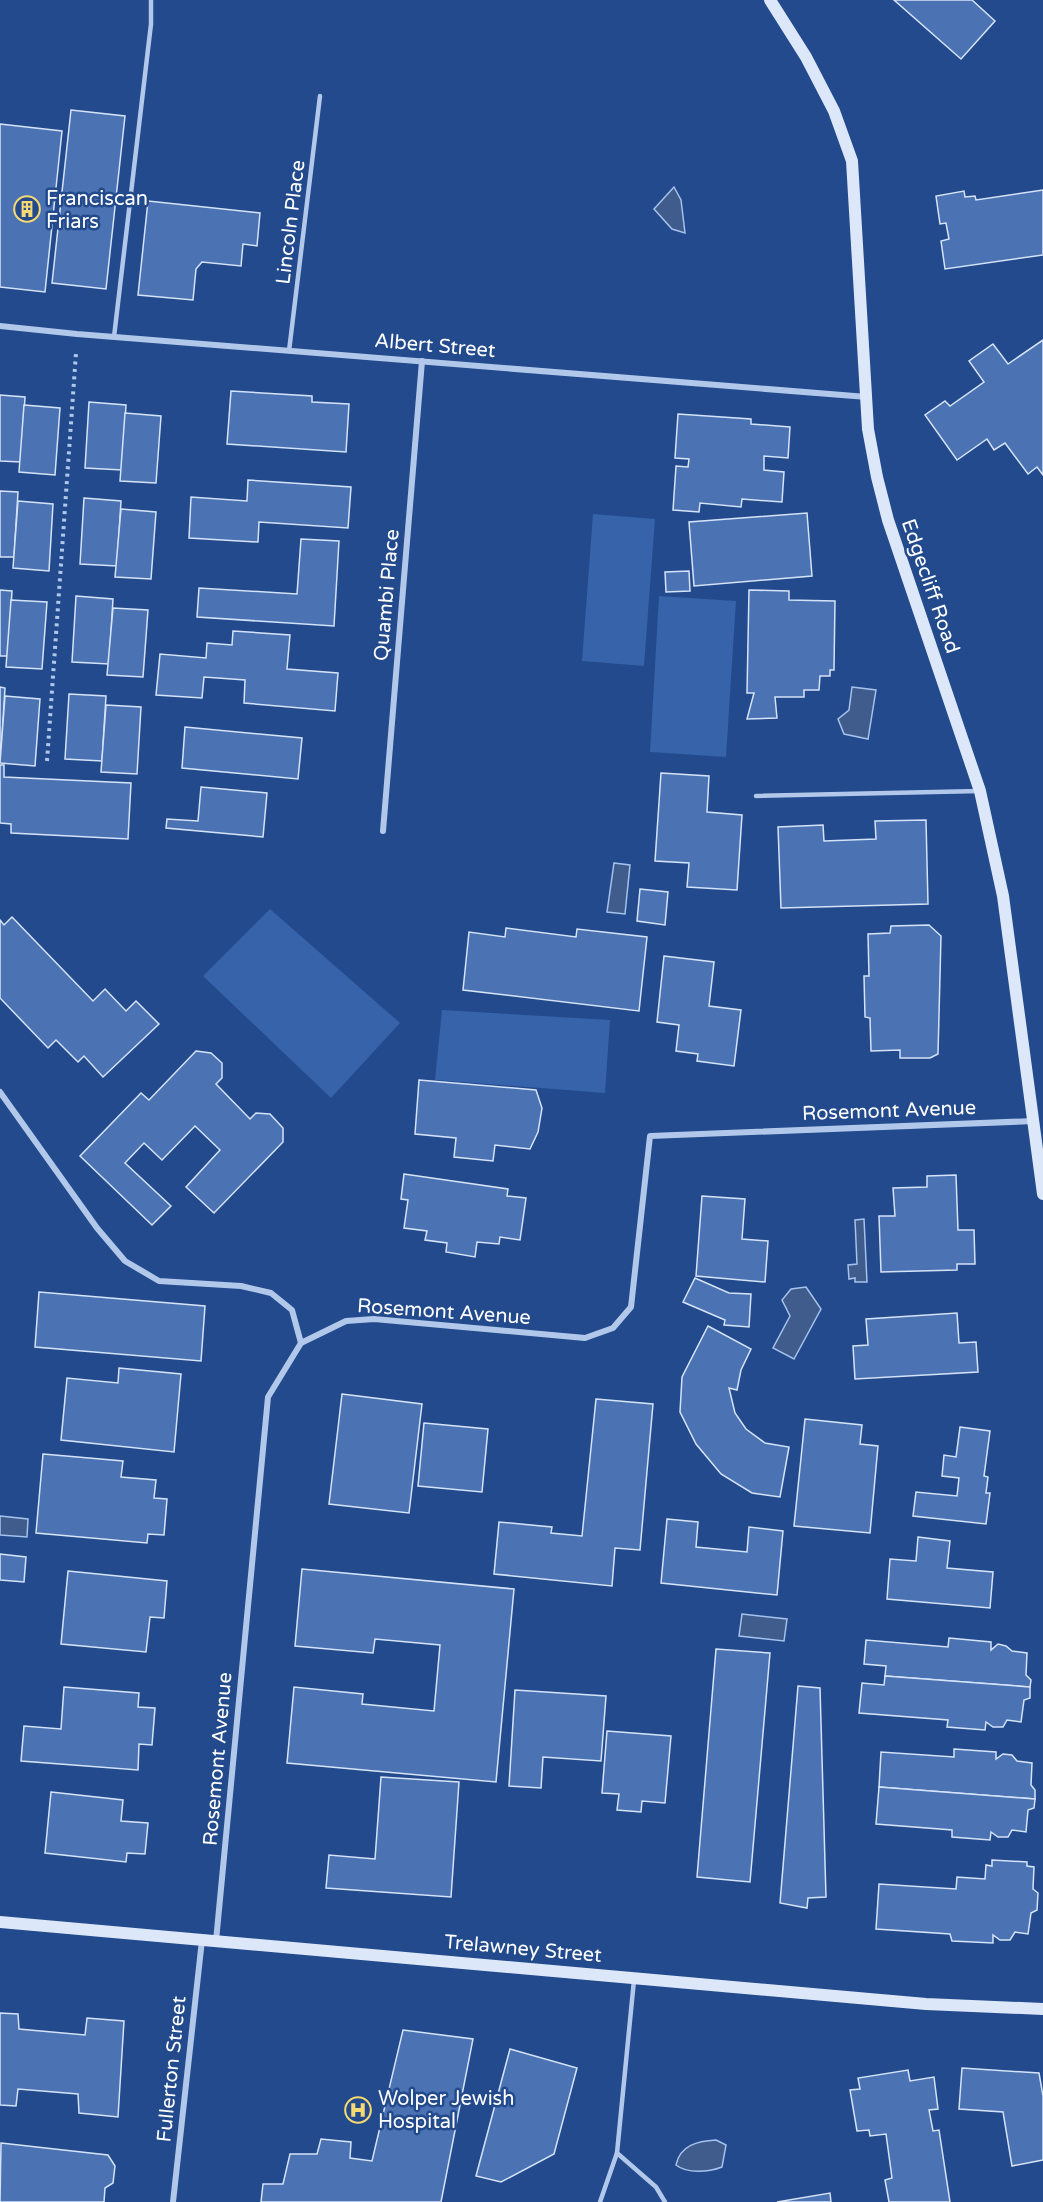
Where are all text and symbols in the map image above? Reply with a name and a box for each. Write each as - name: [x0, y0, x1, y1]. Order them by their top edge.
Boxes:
- street label: Lincoln Place: [271, 159, 311, 286]
- place label: Franciscan Friars: [46, 187, 148, 234]
- building icon: Franciscan Friars: [12, 194, 42, 224]
- street label: Albert Street: [373, 329, 497, 363]
- street label: Edgecliff Road: [896, 516, 964, 657]
- street label: Quambi Place: [369, 528, 405, 662]
- street label: Rosemont Avenue: [802, 1096, 977, 1126]
- street label: Rosemont Avenue: [356, 1294, 532, 1330]
- street label: Rosemont Avenue: [198, 1671, 238, 1847]
- street label: Trelawney Street: [443, 1930, 603, 1968]
- street label: Fullerton Street: [152, 1995, 192, 2143]
- place label: Wolper Jewish Hospital: [378, 2087, 514, 2134]
- hospital icon: Wolper Jewish Hospital: [343, 2095, 373, 2125]

